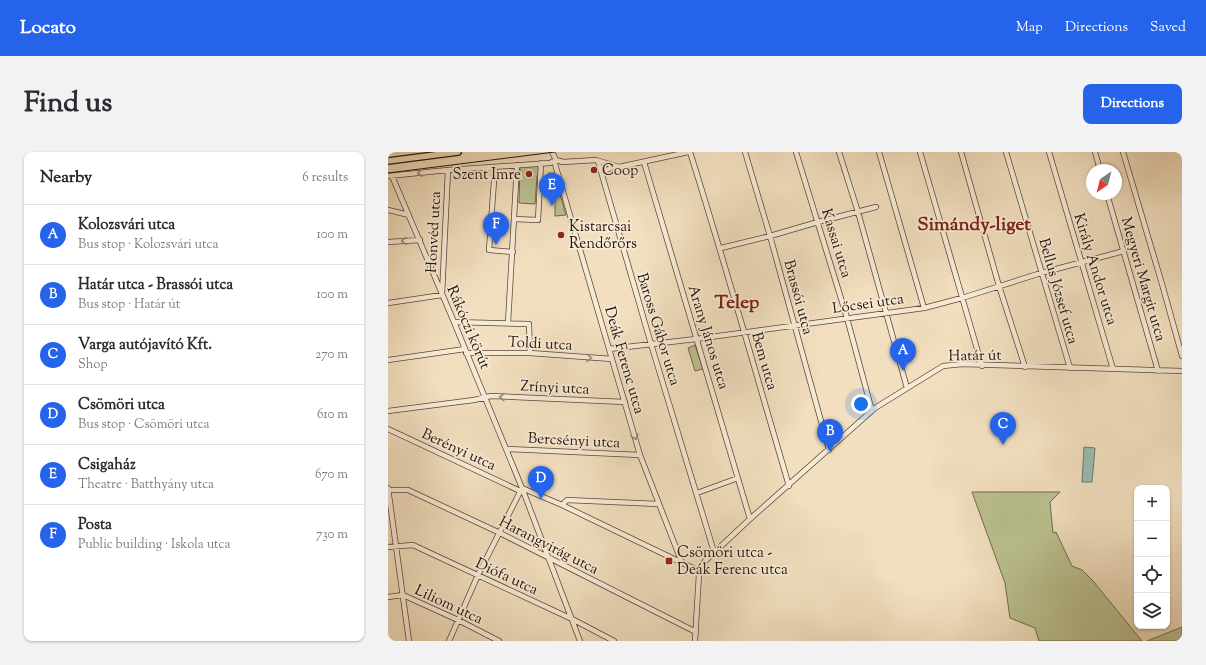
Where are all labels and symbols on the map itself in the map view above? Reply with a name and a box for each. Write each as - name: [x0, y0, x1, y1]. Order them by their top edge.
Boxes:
- place label: Coop: [602, 161, 638, 182]
- north arrow: [1086, 164, 1122, 200]
- place label: Szent Imre: [453, 165, 521, 186]
- marker: Coop: [589, 165, 599, 175]
- one-way arrow: [417, 168, 423, 177]
- marker: Szent Imre: [524, 169, 534, 179]
- pin: E: [539, 173, 565, 206]
- street label: Honvéd utca: [422, 190, 447, 274]
- street label: Kassai utca: [815, 206, 856, 281]
- street label: Király Andor utca: [1068, 211, 1122, 328]
- pin: F: [483, 212, 509, 245]
- district label: Simándy-liget: [917, 212, 1031, 239]
- street label: Megyeri Margit utca: [1115, 215, 1170, 344]
- place label: Kistarcsai Rendőrőrs: [569, 217, 637, 255]
- marker: Kistarcsai Rendőrőrs: [556, 230, 566, 240]
- street label: Bellus József utca: [1032, 236, 1083, 347]
- one-way arrow: [401, 237, 407, 246]
- street label: Brassói utca: [777, 258, 818, 337]
- street label: Baross Gábor utca: [630, 271, 685, 388]
- street label: Rákóczi körút: [441, 282, 495, 373]
- street label: Arany János utca: [682, 283, 733, 392]
- street label: Lőcsei utca: [831, 289, 905, 320]
- district label: Telep: [715, 290, 760, 317]
- street label: Deák Ferenc utca: [598, 304, 649, 417]
- street label: Bem utca: [745, 330, 782, 393]
- street label: Toldi utca: [507, 332, 573, 357]
- pin: A: [890, 338, 916, 371]
- street label: Határ út: [948, 346, 1002, 367]
- one-way arrow: [586, 353, 592, 362]
- street label: Zrínyi utca: [520, 376, 590, 401]
- one-way arrow: [499, 393, 505, 401]
- your location: [851, 394, 871, 414]
- pin: C: [990, 412, 1016, 445]
- pin: B: [817, 419, 843, 452]
- street label: Berényi utca: [418, 424, 499, 477]
- street label: Bercsényi utca: [527, 429, 621, 454]
- one-way arrow: [630, 433, 639, 440]
- pin: D: [528, 466, 554, 499]
- street label: Harangvirág utca: [495, 512, 602, 581]
- place label: Csömöri utca - Deák Ferenc utca: [677, 543, 788, 581]
- street label: Diófa utca: [472, 554, 541, 601]
- marker: Csömöri utca - Deák Ferenc utca: [664, 556, 674, 566]
- street label: Liliom utca: [411, 580, 486, 630]

